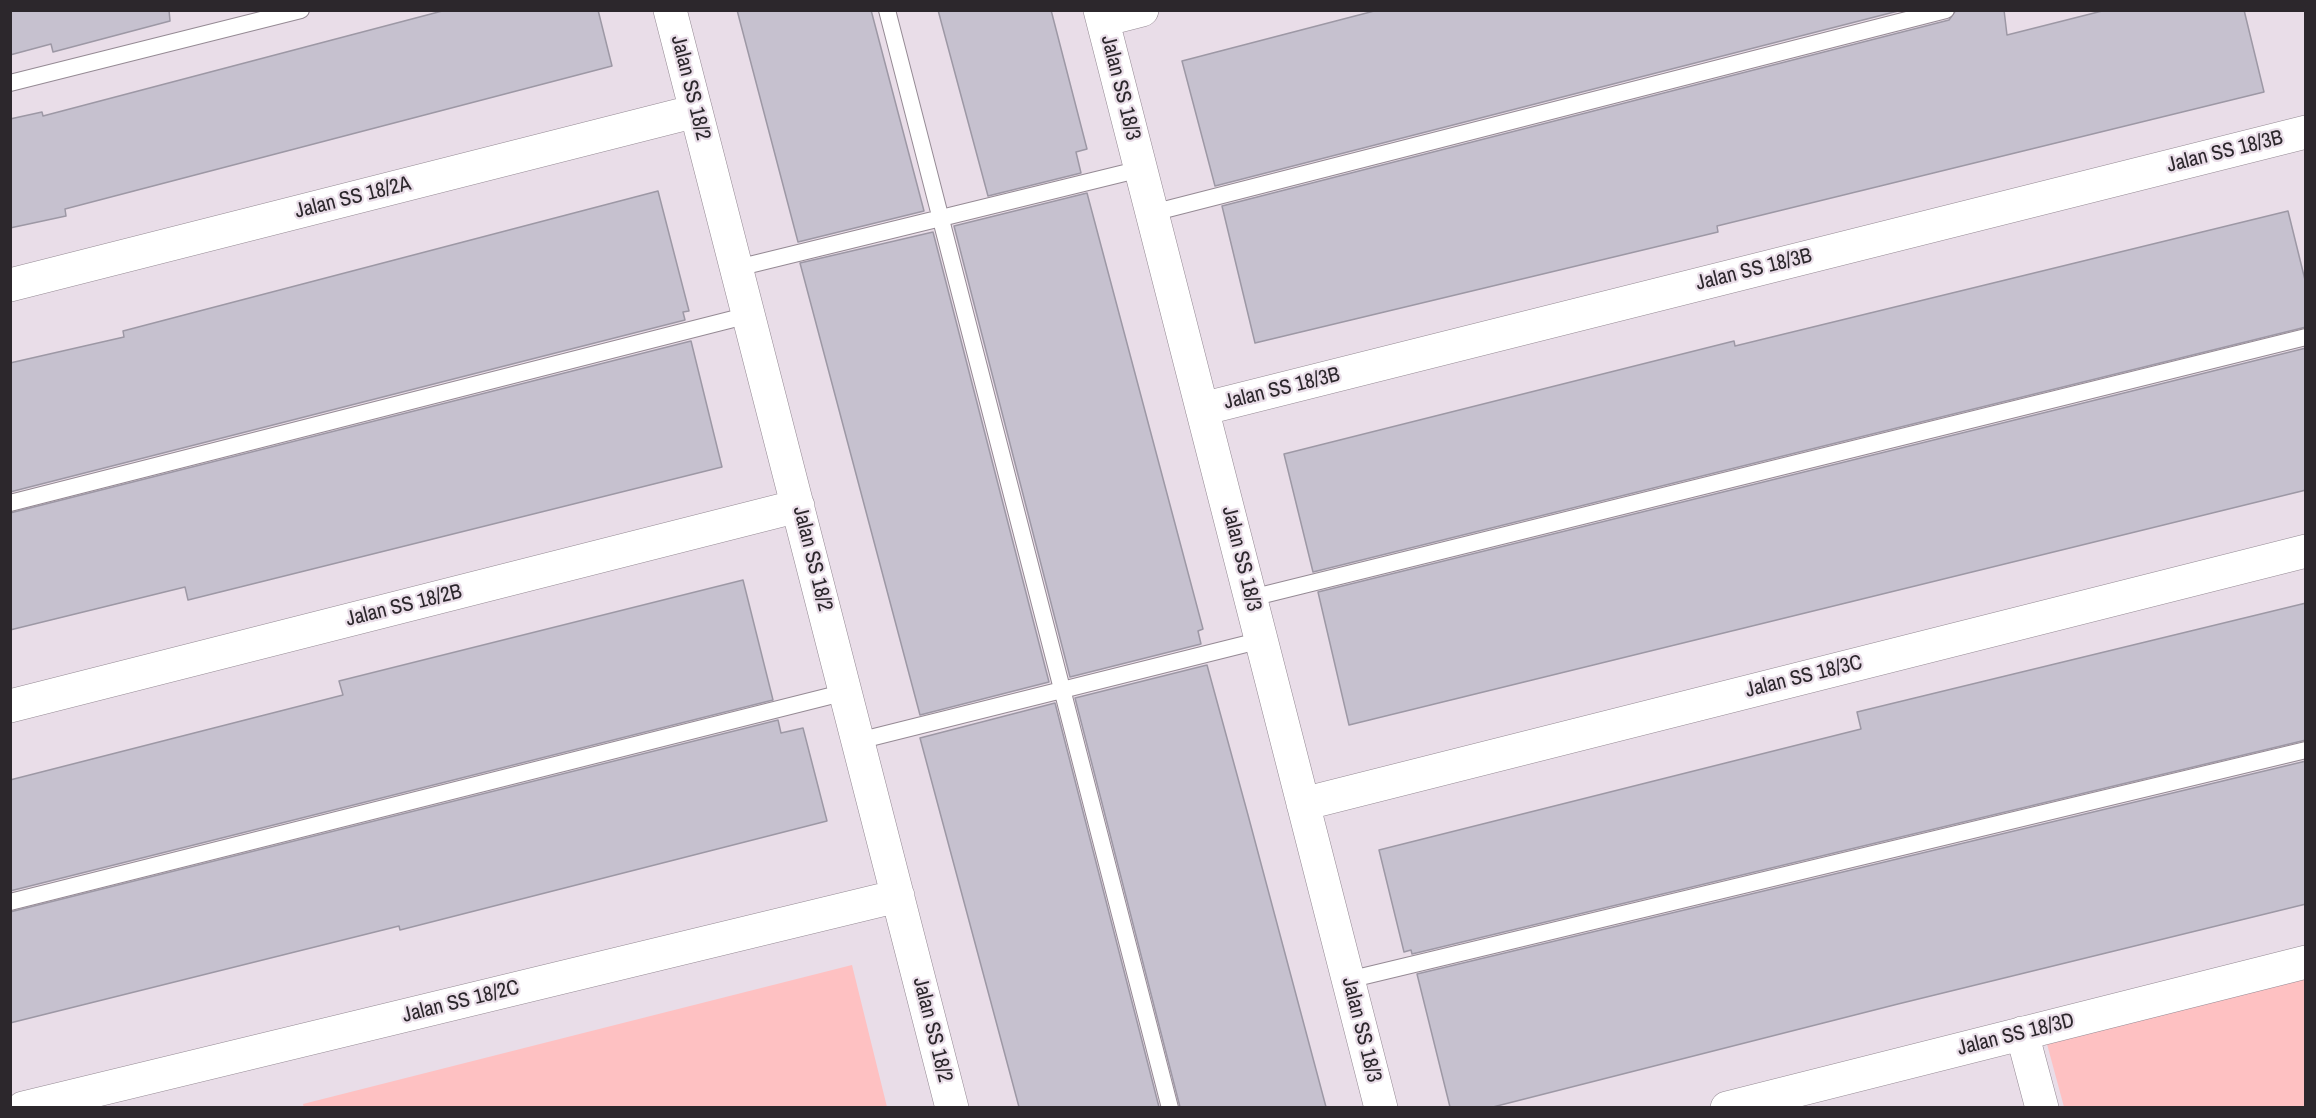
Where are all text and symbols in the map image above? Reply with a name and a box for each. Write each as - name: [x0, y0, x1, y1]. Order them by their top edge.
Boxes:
- street label: Jalan SS 18/2: [665, 33, 715, 143]
- street label: Jalan SS 18/3: [1095, 33, 1145, 143]
- street label: Jalan SS 18/3B: [2164, 125, 2286, 179]
- street label: Jalan SS 18/2A: [292, 171, 414, 225]
- street label: Jalan SS 18/3B: [1693, 243, 1815, 297]
- street label: Jalan SS 18/3B: [1221, 362, 1343, 416]
- street label: Jalan SS 18/2: [787, 504, 837, 614]
- street label: Jalan SS 18/3: [1216, 504, 1266, 614]
- street label: Jalan SS 18/2B: [343, 579, 465, 633]
- street label: Jalan SS 18/3C: [1743, 650, 1865, 704]
- street label: Jalan SS 18/2C: [400, 975, 522, 1029]
- street label: Jalan SS 18/2: [907, 975, 957, 1085]
- street label: Jalan SS 18/3: [1336, 975, 1386, 1085]
- street label: Jalan SS 18/3D: [1955, 1008, 2077, 1062]

